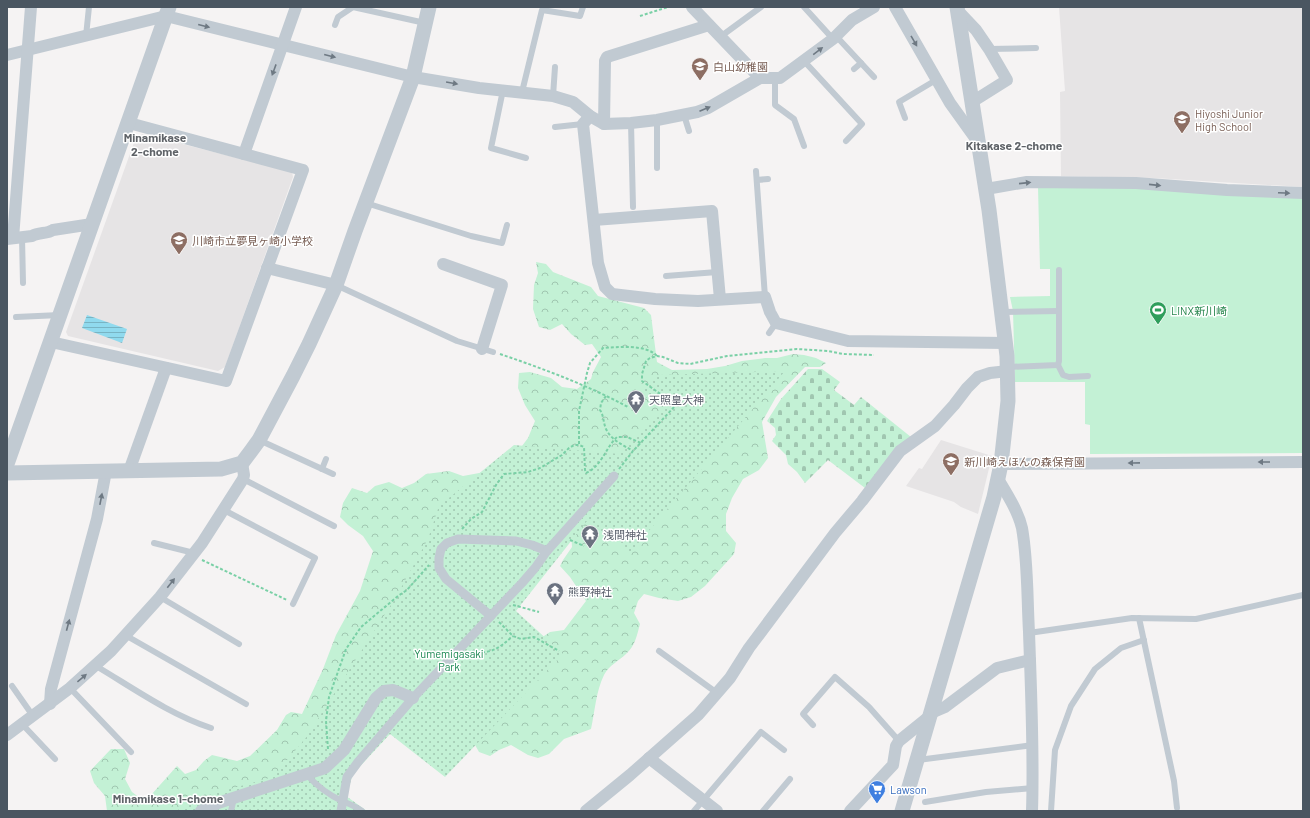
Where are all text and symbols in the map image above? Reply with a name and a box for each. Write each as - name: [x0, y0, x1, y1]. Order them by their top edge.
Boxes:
- one-way arrow: [198, 23, 210, 29]
- one-way arrow: [911, 35, 918, 47]
- one-way arrow: [813, 46, 824, 55]
- one-way arrow: [324, 54, 336, 60]
- school or university icon: 白山幼稚園: [690, 56, 710, 81]
- place label: 白山幼稚園: [713, 60, 768, 73]
- one-way arrow: [271, 65, 277, 77]
- one-way arrow: [446, 81, 458, 87]
- one-way arrow: [700, 106, 711, 112]
- place label: Hiyoshi Junior High School: [1195, 107, 1263, 133]
- school or university icon: Hiyoshi Junior High School: [1172, 109, 1192, 134]
- district label: Minamikase 2-chome: [124, 130, 187, 158]
- district label: Kitakase 2-chome: [966, 138, 1063, 152]
- one-way arrow: [1019, 180, 1031, 186]
- one-way arrow: [1149, 181, 1161, 188]
- one-way arrow: [1278, 190, 1291, 196]
- school or university icon: 川崎市立夢見ヶ崎小学校: [169, 230, 189, 255]
- place label: 川崎市立夢見ヶ崎小学校: [192, 234, 313, 247]
- sports icon: LINX新川崎: [1148, 300, 1168, 325]
- place label: LINX新川崎: [1171, 304, 1227, 317]
- temple icon: 天照皇大神: [626, 389, 646, 414]
- place label: 天照皇大神: [649, 393, 704, 406]
- school or university icon: 新川崎えほんの森保育園: [941, 451, 961, 476]
- place label: 新川崎えほんの森保育園: [964, 455, 1085, 468]
- one-way arrow: [1257, 459, 1270, 465]
- one-way arrow: [1128, 460, 1140, 467]
- one-way arrow: [98, 493, 104, 505]
- temple icon: 浅間神社: [580, 524, 600, 549]
- place label: 浅間神社: [603, 528, 647, 541]
- one-way arrow: [167, 577, 175, 588]
- temple icon: 熊野神社: [545, 581, 565, 606]
- place label: 熊野神社: [568, 585, 612, 598]
- one-way arrow: [66, 619, 72, 631]
- park label: Yumemigasaki Park: [414, 647, 484, 673]
- one-way arrow: [77, 673, 88, 682]
- supermarket icon: Lawson: [867, 779, 887, 804]
- place label: Lawson: [890, 783, 927, 796]
- district label: Minamikase 1-chome: [113, 791, 224, 805]

